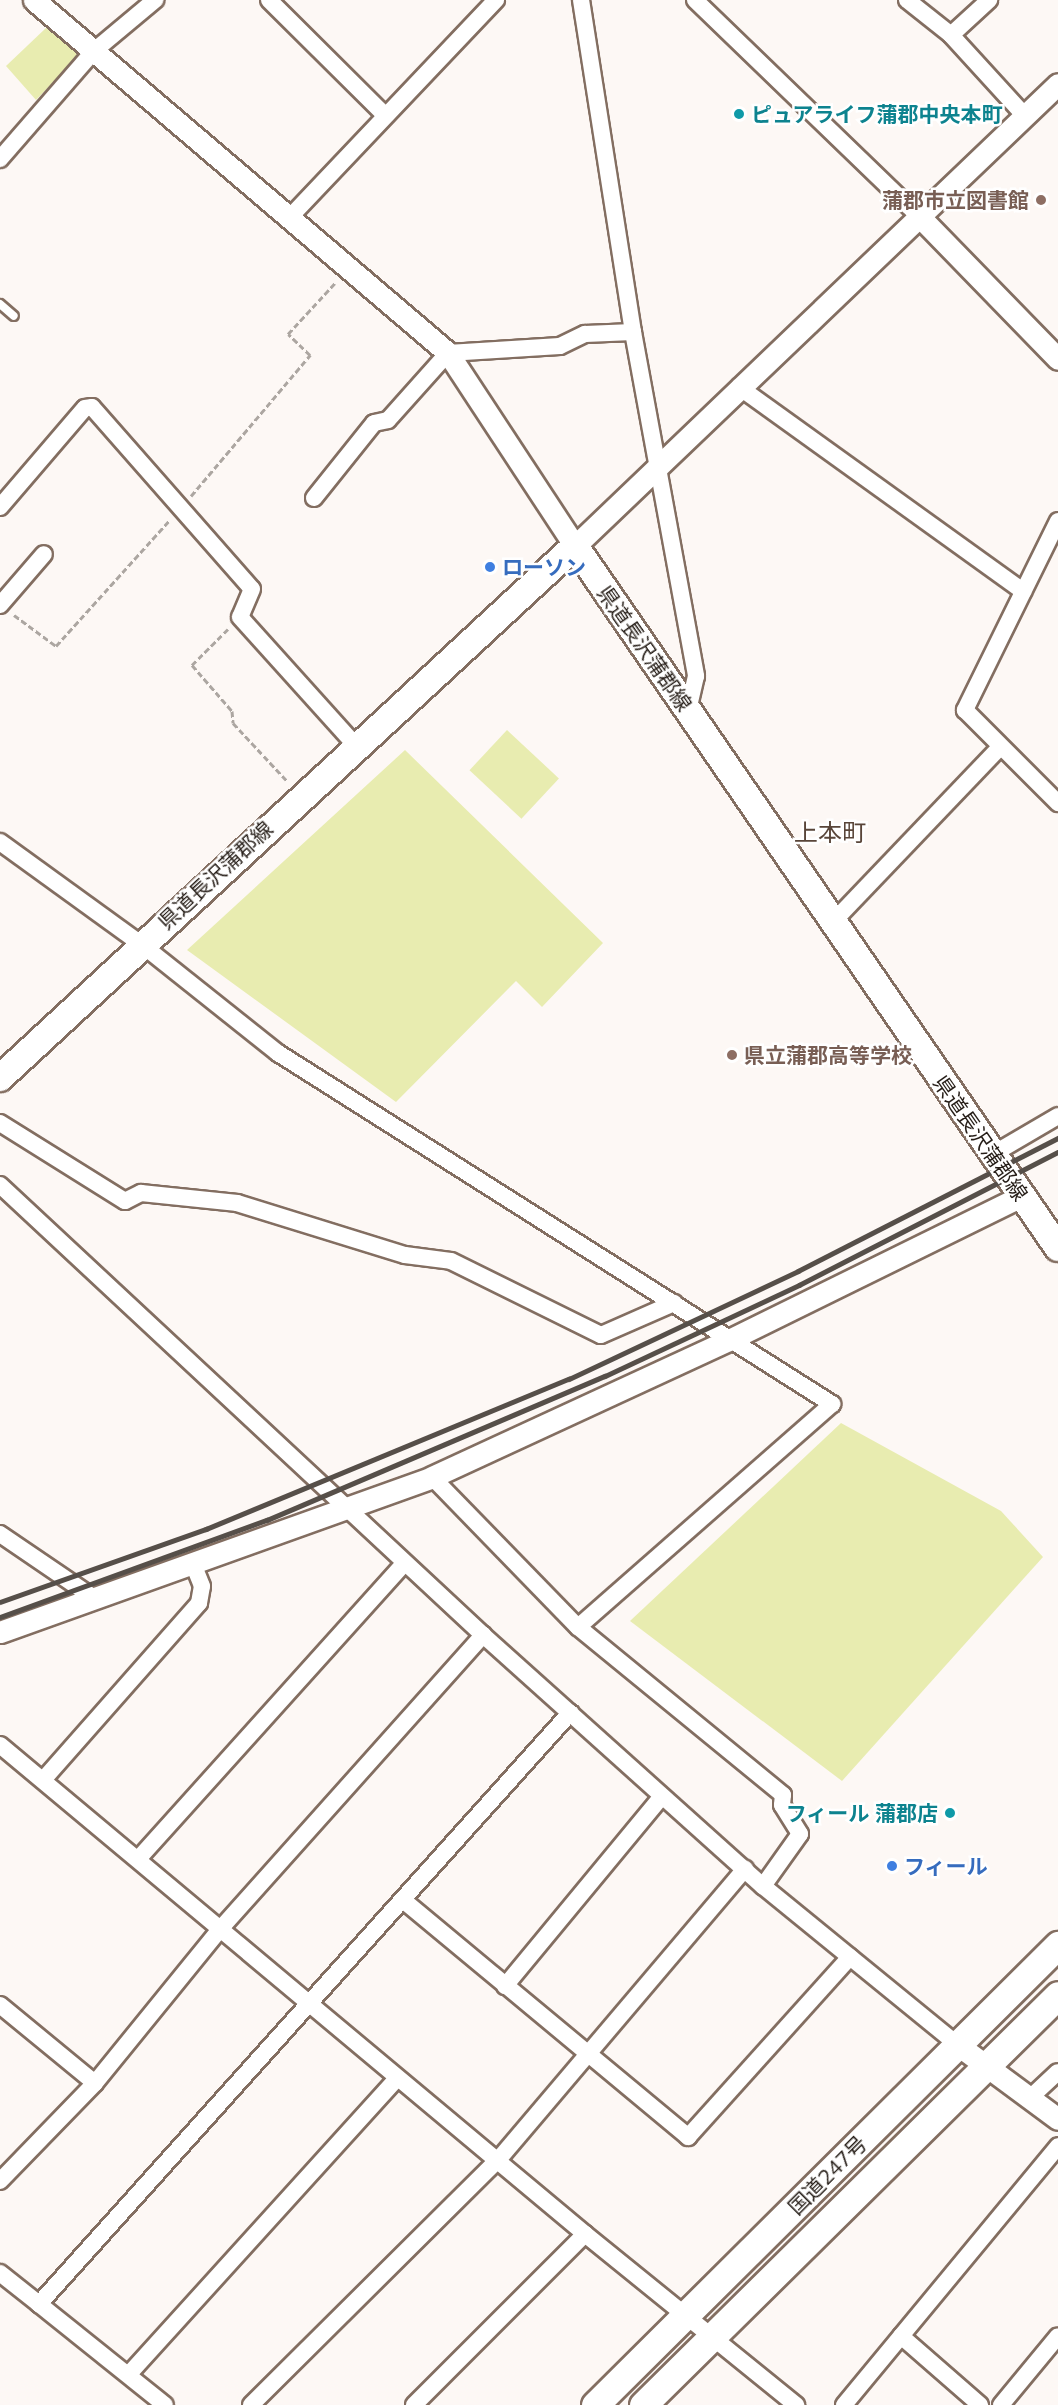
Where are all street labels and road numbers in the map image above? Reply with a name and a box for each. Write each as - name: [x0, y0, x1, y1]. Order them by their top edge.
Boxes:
- street label: 県道長沢蒲郡線: [593, 581, 697, 715]
- street label: 県道長沢蒲郡線: [153, 816, 277, 934]
- street label: 県道長沢蒲郡線: [929, 1071, 1033, 1205]
- street label: 国道247号: [782, 2130, 872, 2220]

